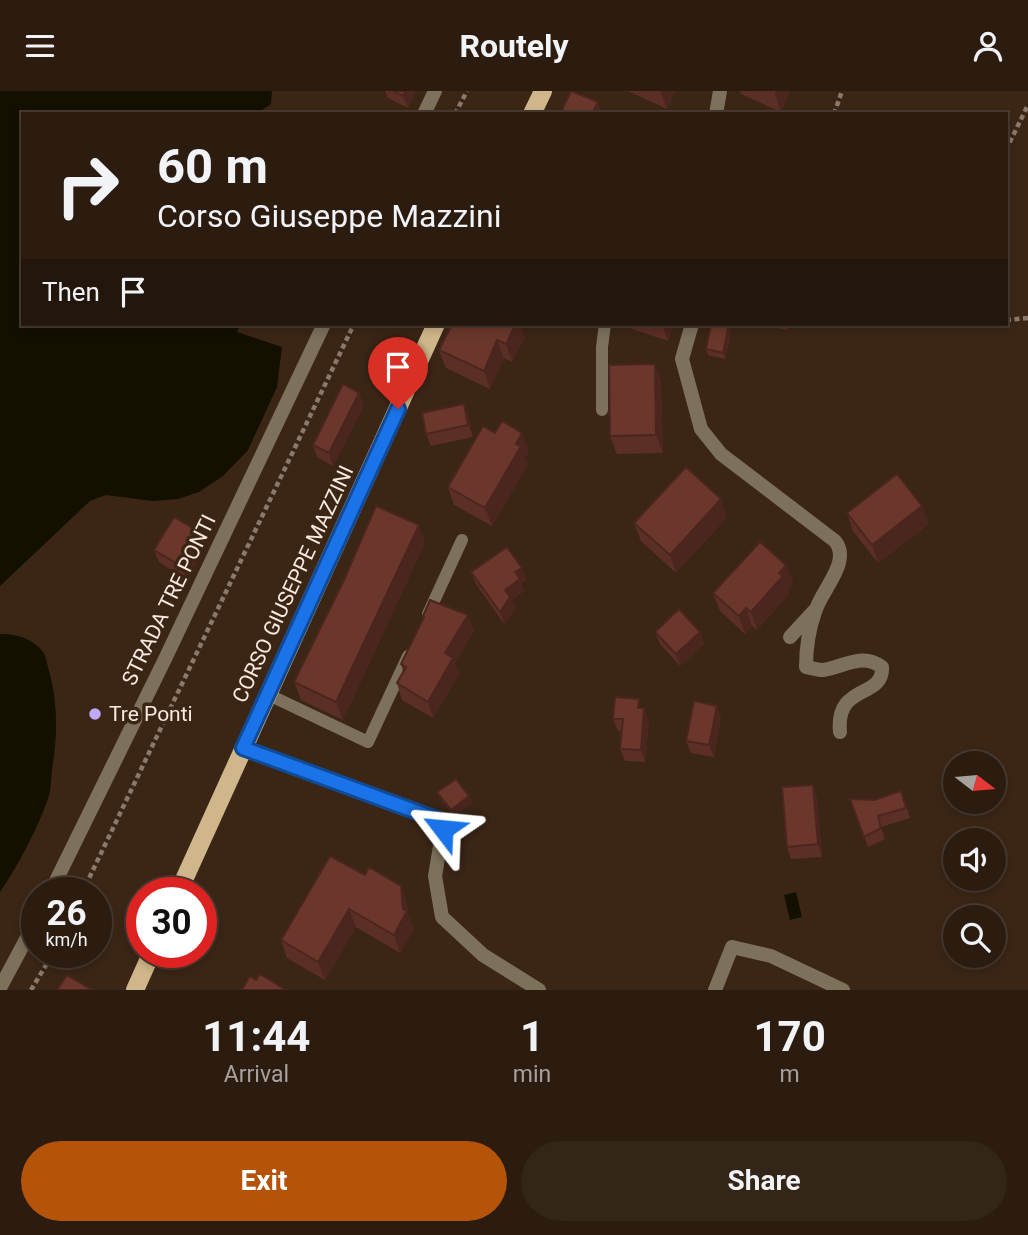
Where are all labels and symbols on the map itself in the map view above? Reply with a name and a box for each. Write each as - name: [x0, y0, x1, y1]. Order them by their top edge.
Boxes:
- pin: [368, 337, 428, 409]
- street label: CORSO GIUSEPPE MAZZINI: [227, 462, 359, 706]
- street label: STRADA TRE PONTI: [117, 511, 221, 689]
- place label: Tre Ponti: [109, 702, 193, 726]
- marker: Tre Ponti: [87, 706, 103, 722]
- north arrow: [943, 751, 1006, 814]
- position arrow: [406, 792, 480, 866]
- speed limit sign: 30: [126, 877, 217, 968]

